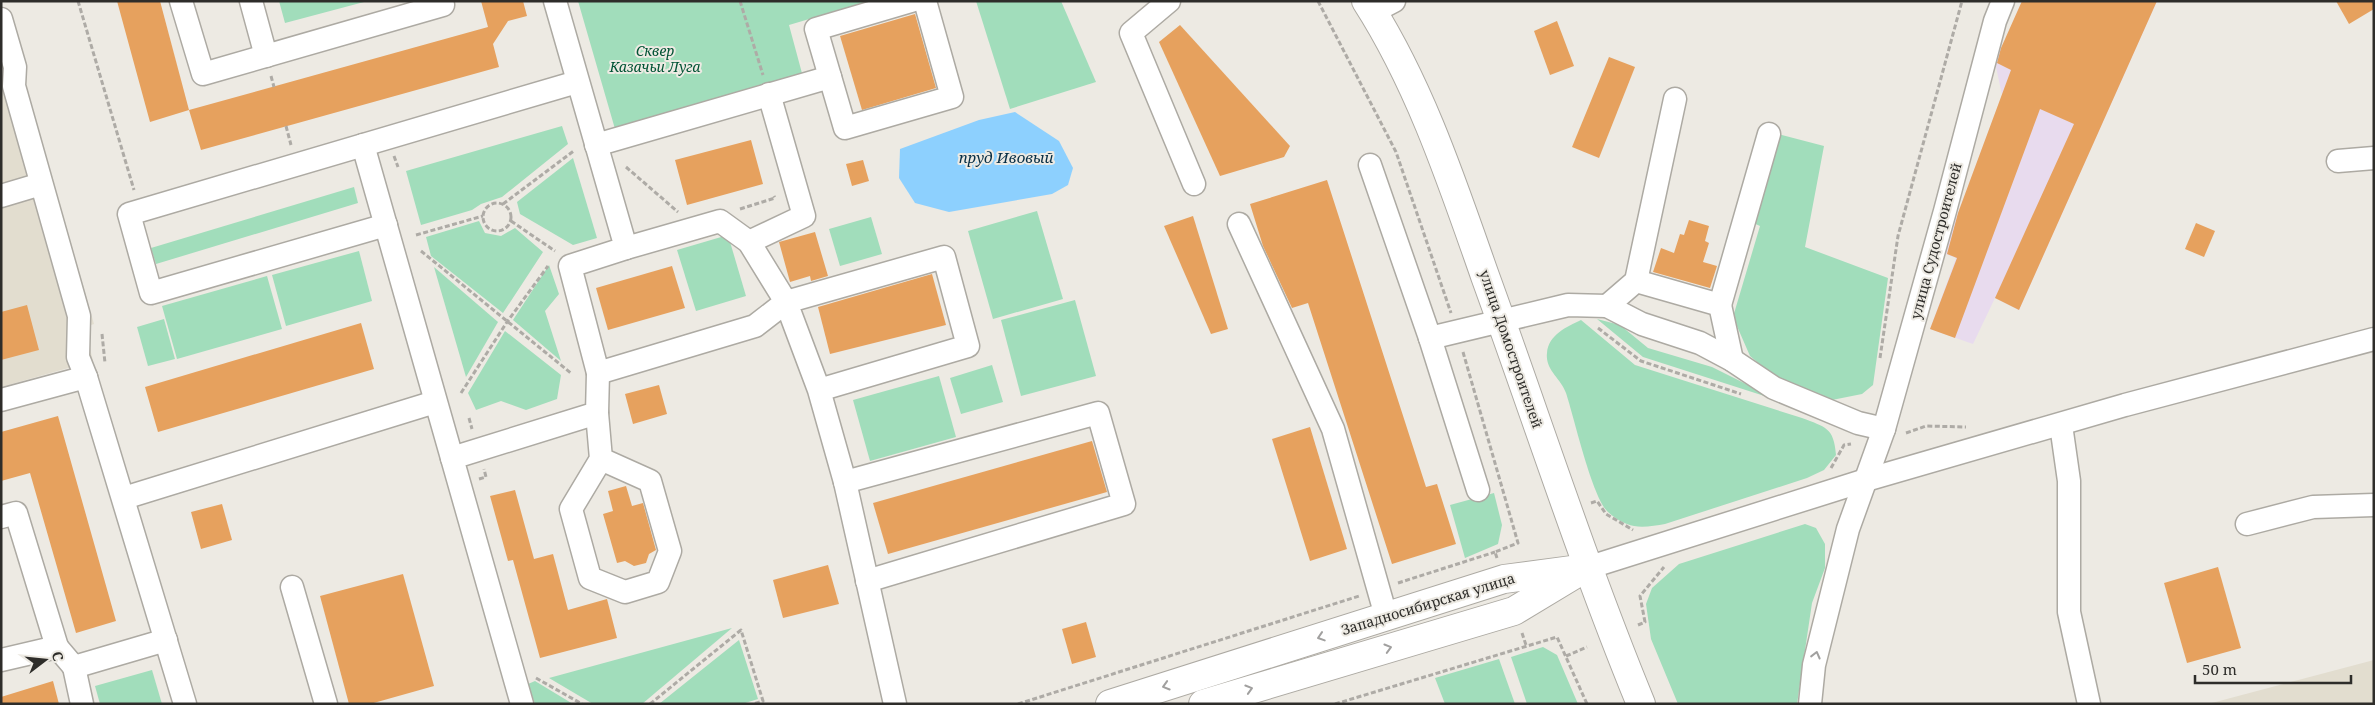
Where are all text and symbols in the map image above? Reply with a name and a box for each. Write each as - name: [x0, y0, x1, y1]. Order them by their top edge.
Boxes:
- park label: Сквер Казачьи Луга: [608, 41, 701, 76]
- water label: пруд Ивовый: [959, 147, 1053, 167]
- street label: улица Судостроителей: [1905, 160, 1966, 321]
- street label: улица Домостроителей: [1475, 267, 1548, 430]
- street label: Западносибирская улица: [1339, 568, 1517, 639]
- one-way arrow: [1317, 631, 1326, 641]
- north arrow: [20, 635, 70, 685]
- one-way arrow: [1384, 643, 1392, 653]
- text: С: [48, 649, 68, 663]
- one-way arrow: [1810, 651, 1821, 660]
- scale bar: [2195, 652, 2351, 684]
- text: 50 m: [2202, 659, 2237, 679]
- one-way arrow: [1162, 681, 1171, 691]
- one-way arrow: [1245, 685, 1253, 695]

